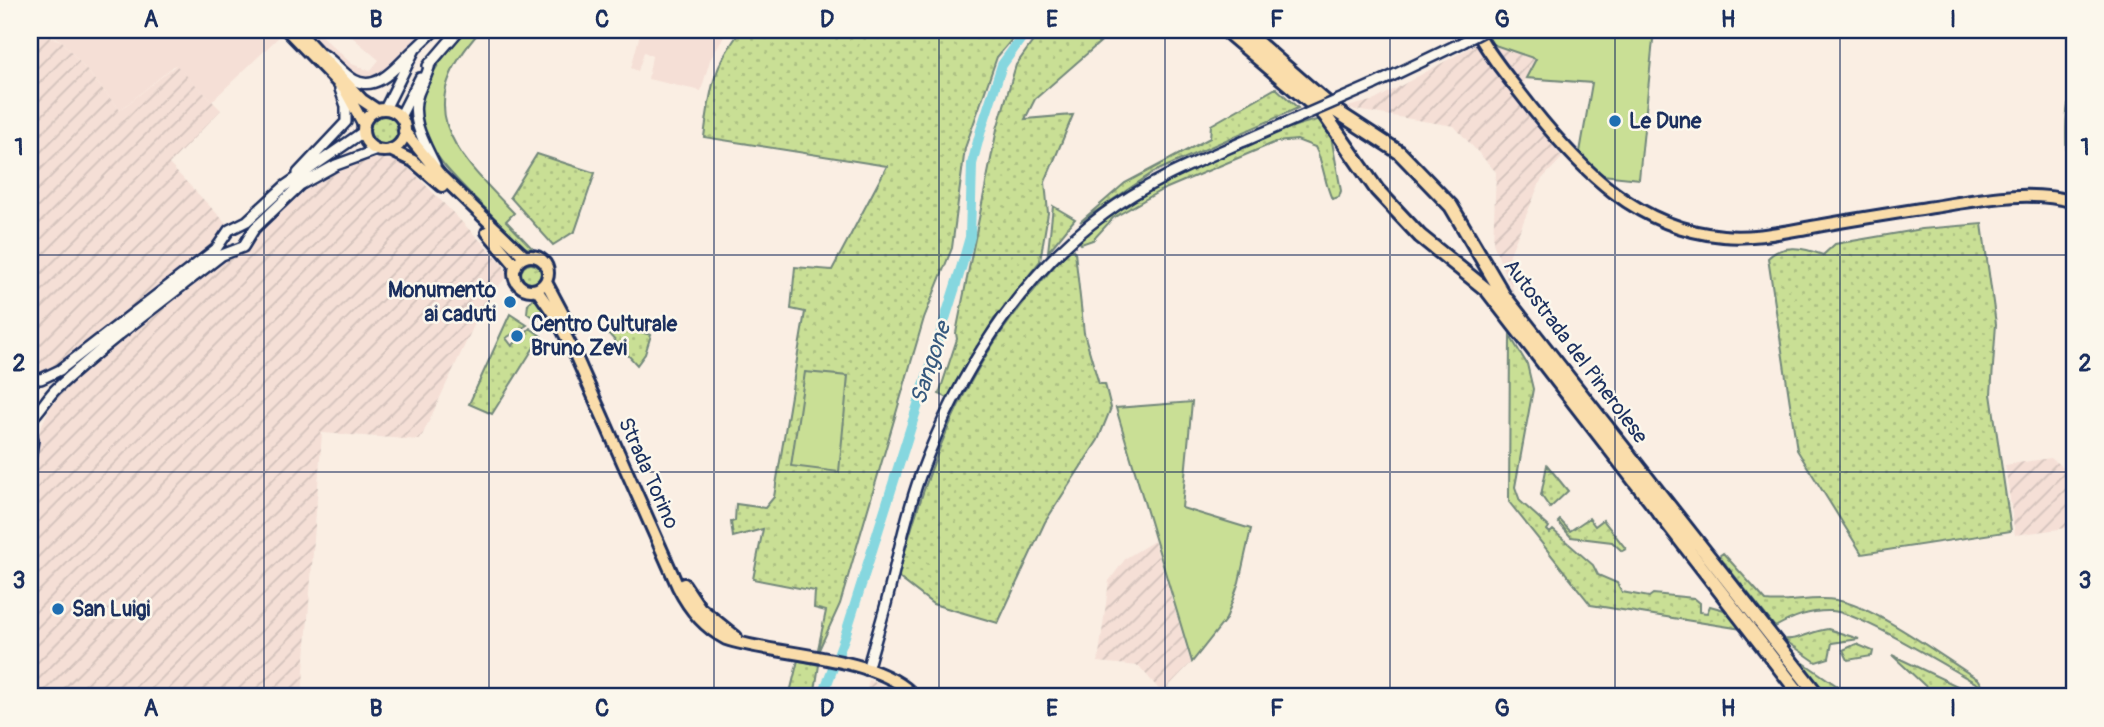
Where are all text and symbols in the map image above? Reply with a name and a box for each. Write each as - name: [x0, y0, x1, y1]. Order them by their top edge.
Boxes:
- text: A: [144, 5, 159, 34]
- text: B: [369, 5, 383, 34]
- text: C: [595, 5, 609, 34]
- text: D: [820, 5, 834, 34]
- text: E: [1046, 5, 1058, 34]
- text: F: [1270, 5, 1284, 34]
- text: G: [1494, 5, 1510, 34]
- text: H: [1721, 5, 1735, 34]
- text: I: [1950, 5, 1956, 34]
- place label: Le Dune: [1629, 108, 1702, 135]
- marker: Le Dune: [1607, 113, 1623, 129]
- text: 1: [15, 133, 24, 162]
- text: 1: [2081, 133, 2090, 162]
- street label: Autostrada del Pinerolese: [1497, 254, 1654, 449]
- place label: Monumento ai caduti: [388, 277, 497, 328]
- marker: Monumento ai caduti: [502, 294, 518, 310]
- place label: Centro Culturale Bruno Zevi: [531, 311, 678, 362]
- water label: Sangone: [904, 316, 958, 408]
- marker: Centro Culturale Bruno Zevi: [509, 328, 525, 344]
- text: 2: [13, 349, 26, 378]
- text: 2: [2079, 349, 2092, 378]
- street label: Strada Torino: [612, 413, 685, 533]
- text: 3: [13, 566, 25, 595]
- text: 3: [2079, 566, 2091, 595]
- place label: San Luigi: [72, 596, 151, 623]
- marker: San Luigi: [50, 601, 66, 617]
- text: A: [144, 694, 159, 723]
- text: B: [369, 694, 383, 723]
- text: C: [595, 694, 609, 723]
- text: D: [820, 694, 834, 723]
- text: E: [1046, 694, 1058, 723]
- text: F: [1270, 694, 1284, 723]
- text: G: [1494, 694, 1510, 723]
- text: H: [1721, 694, 1735, 723]
- text: I: [1950, 694, 1956, 723]

